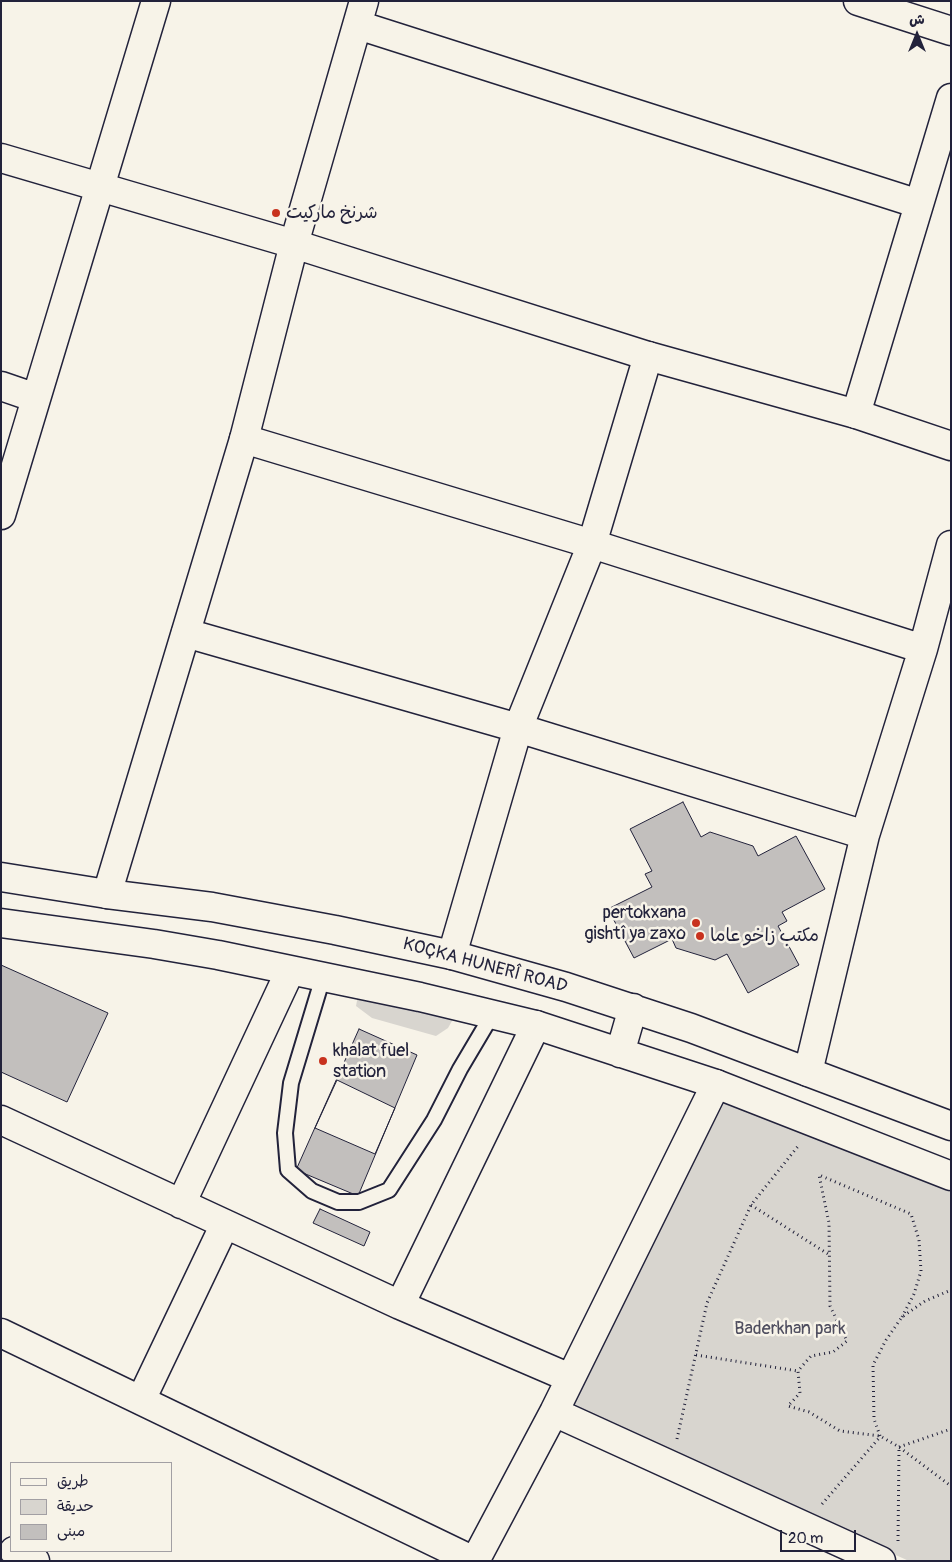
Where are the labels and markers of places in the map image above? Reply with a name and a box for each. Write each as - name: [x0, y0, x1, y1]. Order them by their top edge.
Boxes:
- place label: شرنخ ماركيت: [286, 202, 378, 224]
- marker: شرنخ ماركيت: [270, 207, 282, 219]
- place label: pertokxana gishtî ya zaxo: [584, 902, 686, 944]
- marker: pertokxana gishtî ya zaxo: [690, 917, 702, 929]
- place label: مكتب زاخو عاما: [710, 925, 819, 947]
- marker: مكتب زاخو عاما: [694, 930, 706, 942]
- place label: khalat fuel station: [333, 1040, 409, 1082]
- marker: khalat fuel station: [317, 1055, 329, 1067]

